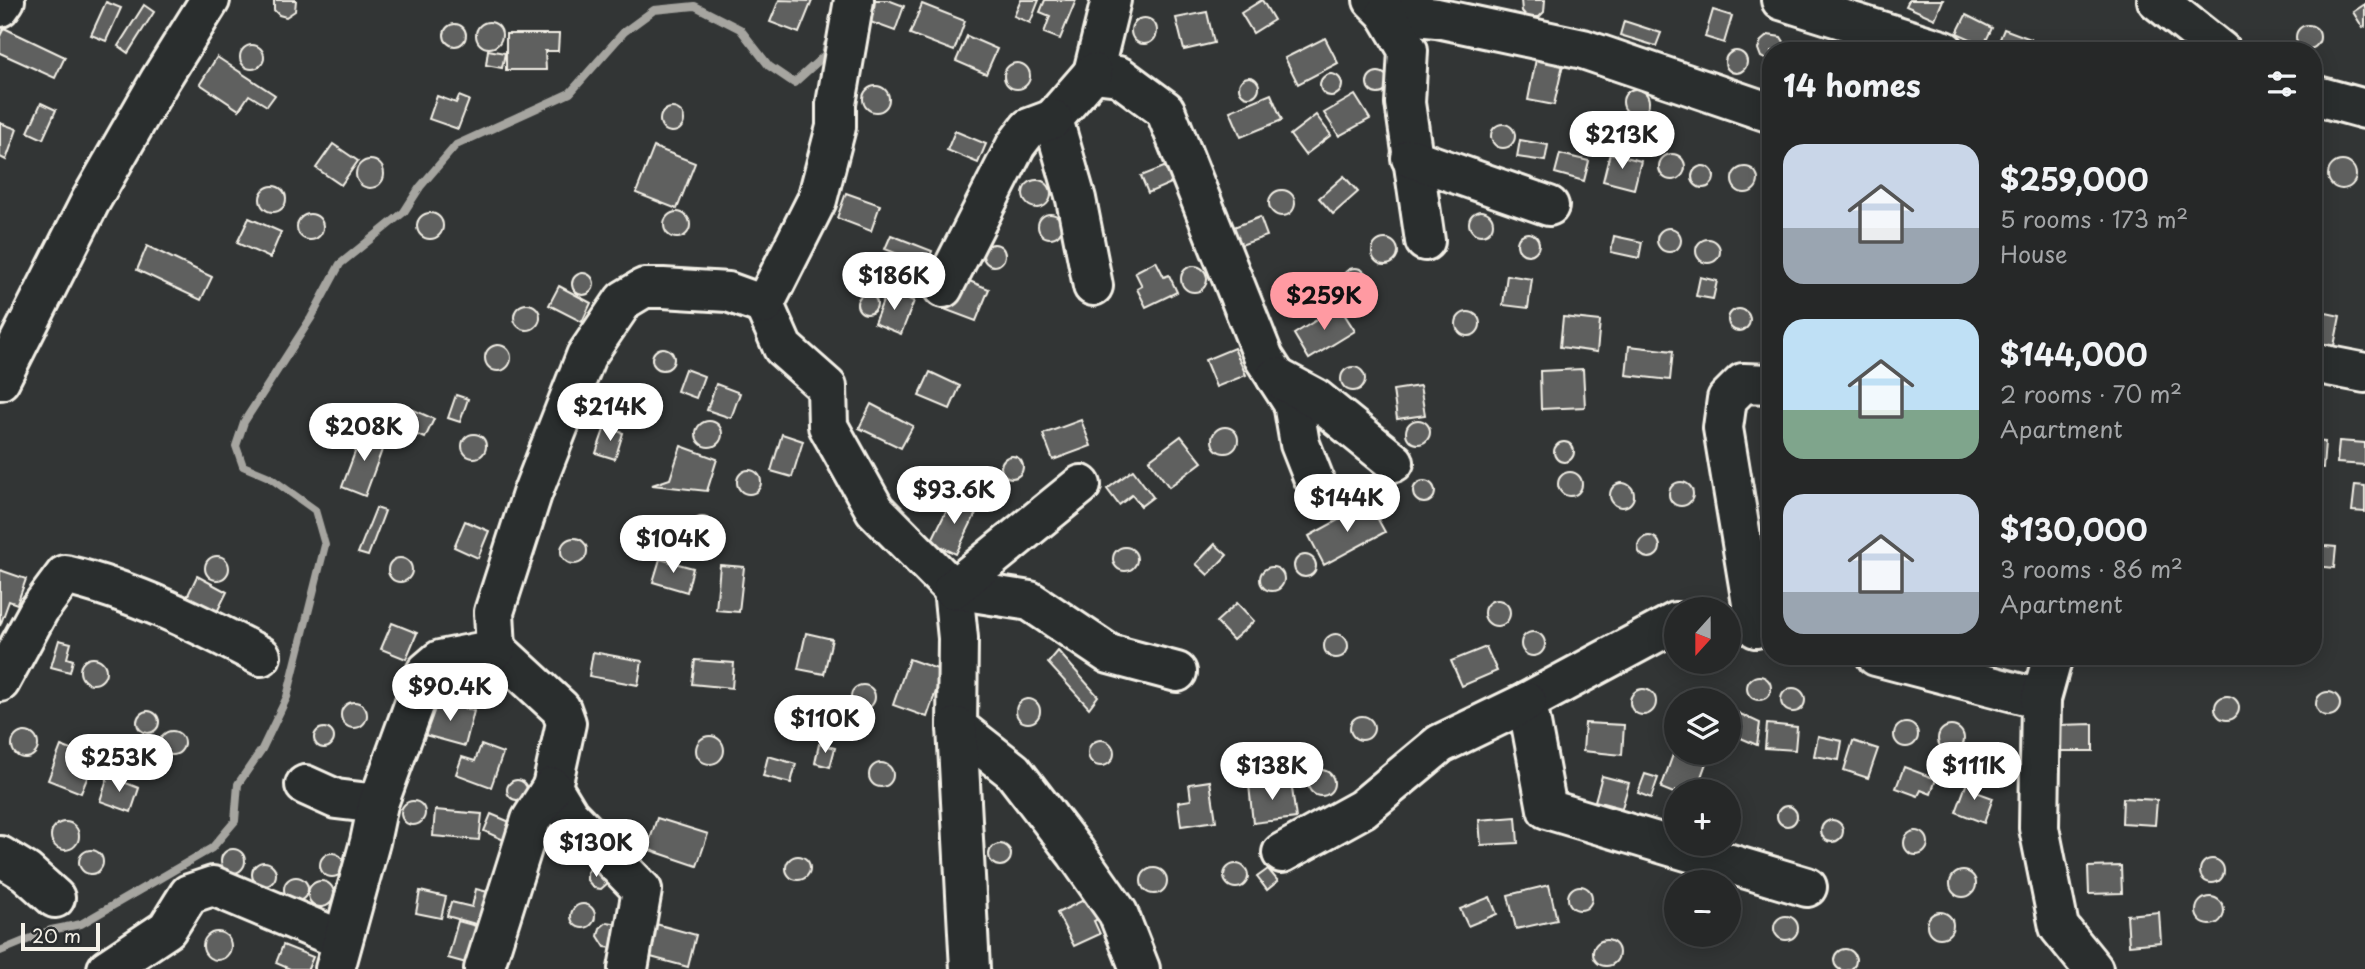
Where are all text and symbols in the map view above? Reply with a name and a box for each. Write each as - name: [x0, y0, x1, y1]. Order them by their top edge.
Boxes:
- text: 14 homes: [1783, 62, 1921, 107]
- icon: filters: [2263, 65, 2301, 103]
- pin: $213K: [1573, 111, 1671, 171]
- text: $213K: [1586, 116, 1658, 151]
- text: $259,000: [2000, 156, 2149, 201]
- icon: home: [1839, 172, 1923, 256]
- text: 5 rooms · 173 m²: [2000, 201, 2188, 236]
- text: House: [2000, 236, 2067, 271]
- pin: $186K: [845, 252, 943, 312]
- text: $186K: [858, 257, 930, 292]
- pin: $259K: [1275, 272, 1373, 332]
- text: $259K: [1286, 277, 1362, 312]
- text: $144,000: [2000, 331, 2148, 376]
- icon: home: [1839, 347, 1923, 431]
- text: 2 rooms · 70 m²: [2000, 376, 2182, 411]
- pin: $214K: [561, 384, 659, 443]
- text: $214K: [573, 388, 647, 423]
- pin: $208K: [315, 404, 413, 463]
- text: $208K: [325, 408, 403, 443]
- text: Apartment: [2000, 411, 2123, 446]
- pin: $93.6K: [897, 466, 1011, 526]
- text: $93.6K: [913, 471, 995, 506]
- pin: $144K: [1298, 475, 1396, 534]
- text: $144K: [1310, 479, 1384, 514]
- text: $130,000: [2000, 506, 2148, 551]
- pin: $104K: [624, 516, 722, 575]
- text: $104K: [636, 520, 710, 555]
- icon: home: [1839, 522, 1923, 606]
- text: 3 rooms · 86 m²: [2000, 551, 2183, 586]
- text: Apartment: [2000, 586, 2123, 621]
- north arrow: [1664, 597, 1741, 674]
- map controls: [1664, 597, 1741, 947]
- pin: $90.4K: [393, 664, 507, 723]
- text: $90.4K: [408, 668, 492, 703]
- button: layers: [1664, 688, 1741, 765]
- pin: $110K: [776, 696, 874, 755]
- text: $110K: [790, 700, 860, 735]
- pin: $253K: [70, 734, 168, 794]
- text: $253K: [81, 739, 157, 774]
- pin: $138K: [1223, 742, 1321, 802]
- pin: $111K: [1925, 742, 2023, 802]
- text: $138K: [1236, 747, 1308, 782]
- text: $111K: [1942, 747, 2006, 782]
- button: +: [1664, 779, 1741, 856]
- pin: $130K: [547, 820, 645, 879]
- text: $130K: [559, 824, 633, 859]
- button: −: [1664, 870, 1741, 947]
- scale bar: [21, 920, 100, 952]
- text: 20 m: [32, 921, 81, 949]

